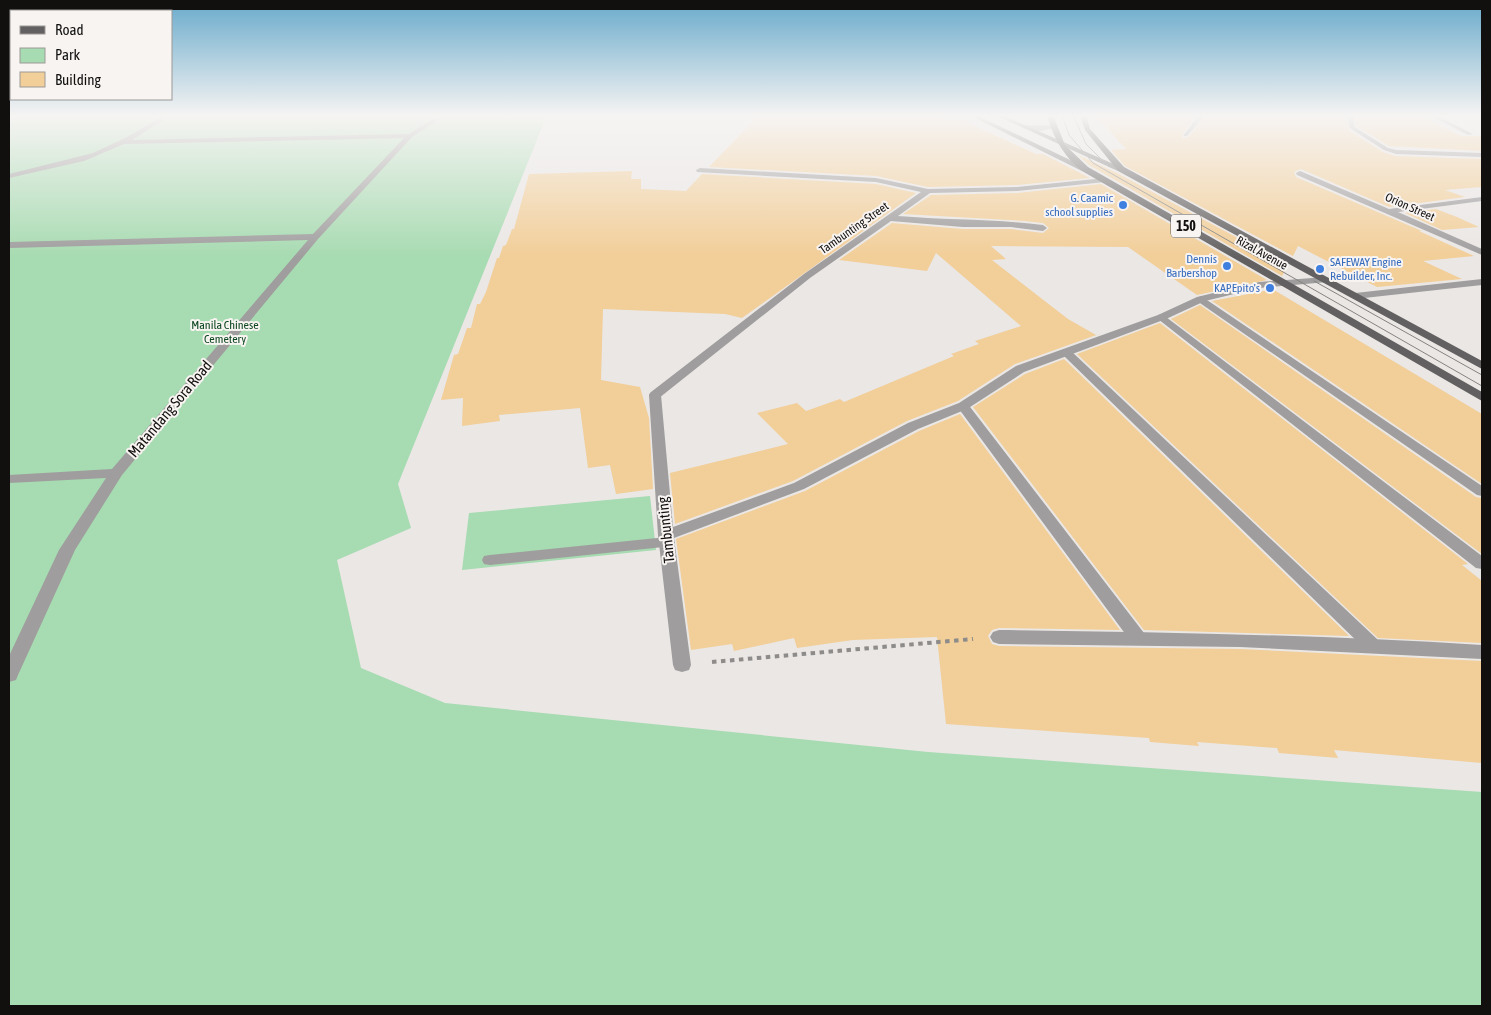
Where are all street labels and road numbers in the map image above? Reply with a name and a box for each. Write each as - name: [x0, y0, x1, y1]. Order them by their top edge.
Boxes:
- street label: Orion Street: [1383, 190, 1437, 224]
- street label: Tambunting Street: [817, 199, 892, 257]
- road number: 150: [1171, 215, 1201, 238]
- street label: Rizal Avenue: [1234, 233, 1290, 273]
- street label: Matandang Sora Road: [124, 357, 215, 460]
- street label: Tambunting: [654, 496, 677, 564]

